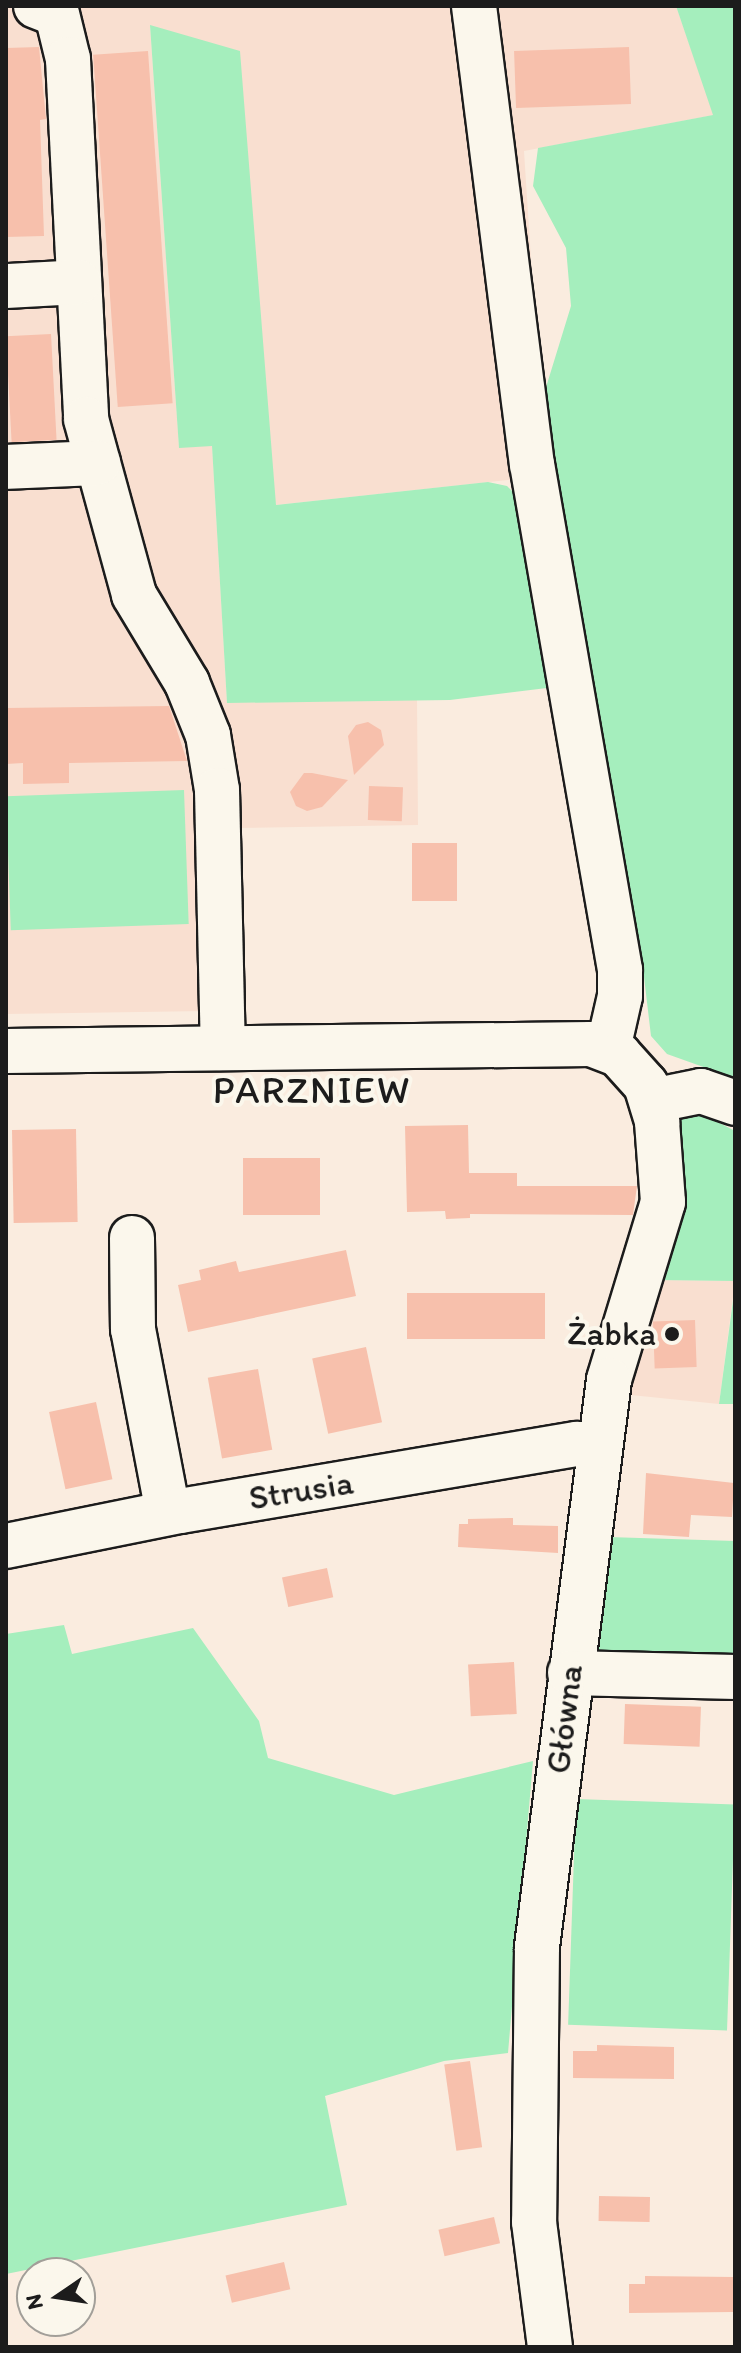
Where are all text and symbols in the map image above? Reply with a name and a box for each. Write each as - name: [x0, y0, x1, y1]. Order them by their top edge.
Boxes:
- district label: PARZNIEW: [214, 1068, 410, 1114]
- place label: Żabka: [567, 1314, 656, 1354]
- marker: Żabka: [663, 1325, 681, 1343]
- street label: Strusia: [246, 1462, 356, 1518]
- street label: Główna: [537, 1662, 591, 1776]
- north arrow: [16, 2257, 96, 2337]
- text: N: [19, 2292, 49, 2312]

